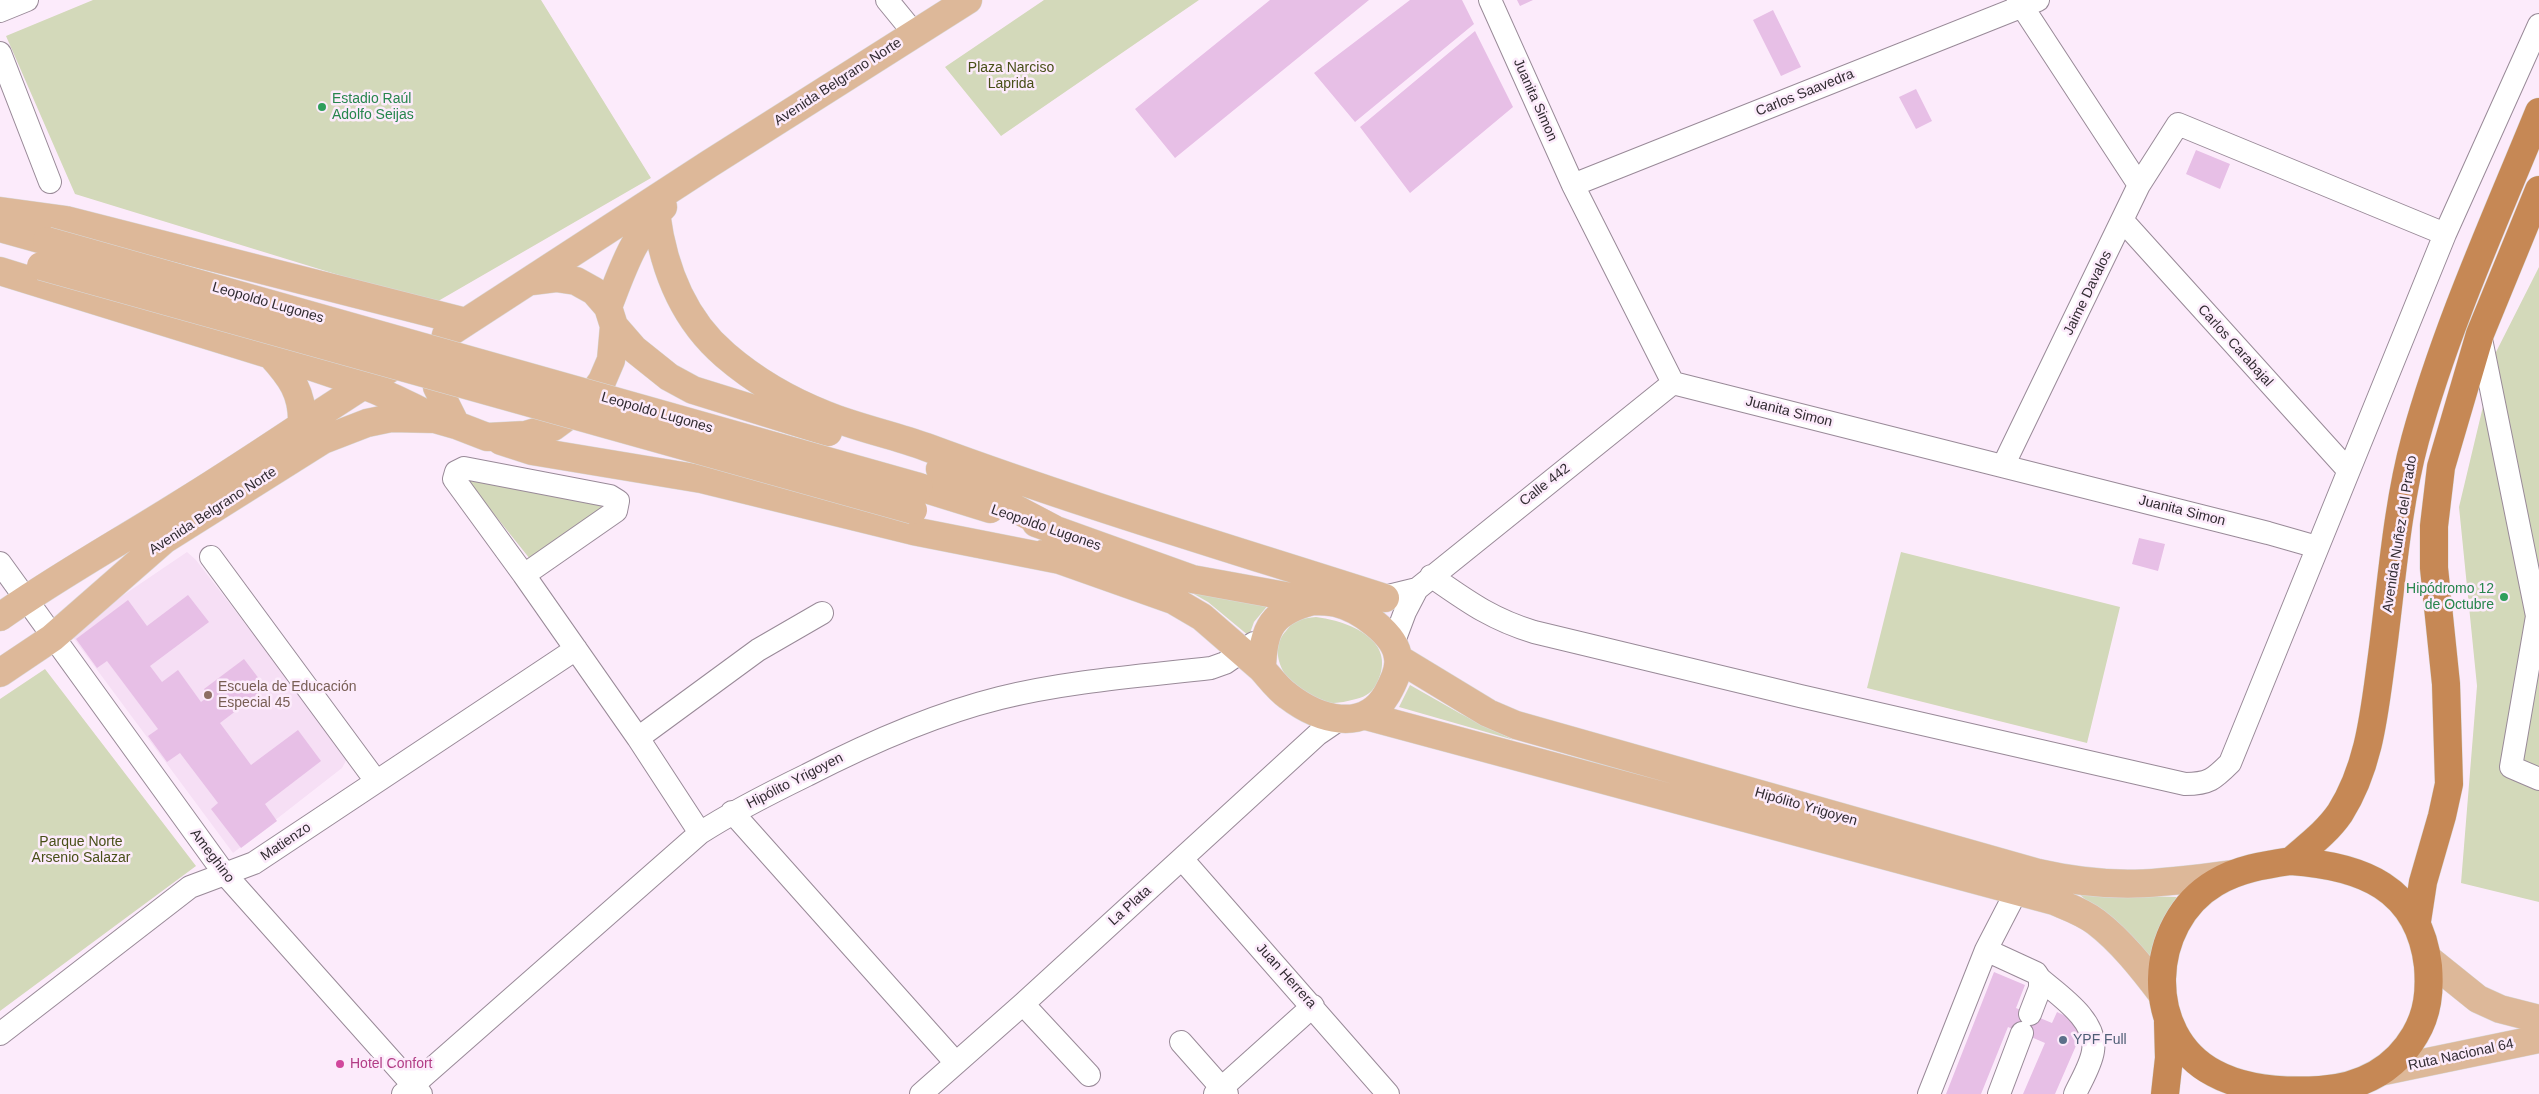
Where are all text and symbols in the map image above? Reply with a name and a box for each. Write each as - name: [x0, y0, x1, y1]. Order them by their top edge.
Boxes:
- street label: Avenida Belgrano Norte: [771, 35, 905, 129]
- street label: Juanita Simon: [1509, 56, 1561, 144]
- park label: Plaza Narciso Laprida: [968, 60, 1054, 92]
- street label: Carlos Saavedra: [1754, 66, 1856, 120]
- place label: Estadio Raúl Adolfo Seijas: [332, 91, 414, 124]
- marker: Estadio Raúl Adolfo Seijas: [316, 101, 328, 113]
- street label: Jaime Davalos: [2060, 248, 2116, 338]
- street label: Leopoldo Lugones: [210, 279, 326, 327]
- street label: Carlos Carabajal: [2194, 302, 2276, 390]
- street label: Leopoldo Lugones: [599, 389, 715, 437]
- street label: Juanita Simon: [1744, 393, 1834, 431]
- street label: Avenida Nuñez del Prado: [2379, 454, 2421, 614]
- street label: Calle 442: [1517, 460, 1573, 510]
- street label: Avenida Belgrano Norte: [146, 464, 280, 558]
- street label: Juanita Simon: [2137, 492, 2227, 530]
- street label: Leopoldo Lugones: [989, 501, 1103, 555]
- place label: Hipódromo 12 de Octubre: [2406, 581, 2494, 614]
- marker: Hipódromo 12 de Octubre: [2498, 591, 2510, 603]
- place label: Escuela de Educación Especial 45: [218, 679, 357, 712]
- marker: Escuela de Educación Especial 45: [202, 689, 214, 701]
- street label: Hipólito Yrigoyen: [744, 749, 846, 813]
- street label: Hipólito Yrigoyen: [1753, 784, 1859, 830]
- street label: Matienzo: [258, 819, 314, 865]
- street label: Ameghino: [186, 826, 238, 886]
- park label: Parque Norte Arsenio Salazar: [32, 834, 130, 866]
- street label: La Plata: [1105, 883, 1155, 929]
- street label: Juan Herrera: [1252, 940, 1320, 1012]
- place label: YPF Full: [2073, 1032, 2127, 1048]
- marker: YPF Full: [2057, 1034, 2069, 1046]
- street label: Ruta Nacional 64: [2407, 1036, 2515, 1074]
- place label: Hotel Confort: [350, 1056, 432, 1072]
- marker: Hotel Confort: [334, 1058, 346, 1070]

